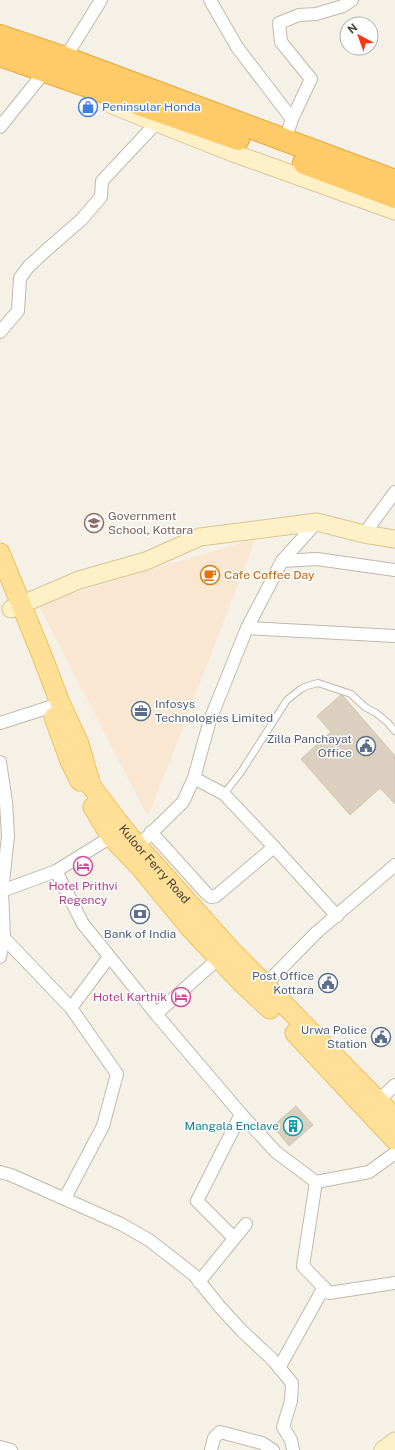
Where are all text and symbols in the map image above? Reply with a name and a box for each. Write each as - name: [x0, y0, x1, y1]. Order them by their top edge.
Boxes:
- north arrow: [339, 16, 379, 56]
- text: N: [345, 21, 360, 36]
- shop icon: Peninsular Honda: [77, 96, 99, 118]
- place label: Peninsular Honda: [102, 100, 201, 114]
- place label: Government School, Kottara: [108, 509, 193, 537]
- school or university icon: Government School, Kottara: [83, 512, 105, 534]
- cafe icon: Cafe Coffee Day: [199, 564, 221, 586]
- place label: Cafe Coffee Day: [224, 568, 315, 582]
- place label: Infosys Technologies Limited: [155, 697, 273, 725]
- office icon: Infosys Technologies Limited: [130, 700, 152, 722]
- place label: Zilla Panchayat Office: [267, 732, 352, 760]
- public building icon: Zilla Panchayat Office: [355, 735, 377, 757]
- street label: Kuloor Ferry Road: [116, 822, 193, 906]
- hotel icon: Hotel Prithvi Regency: [72, 855, 94, 877]
- place label: Hotel Prithvi Regency: [48, 879, 118, 907]
- bank icon: Bank of India: [129, 903, 151, 925]
- place label: Bank of India: [104, 927, 176, 941]
- place label: Post Office Kottara: [252, 969, 314, 997]
- public building icon: Post Office Kottara: [317, 972, 339, 994]
- hotel icon: Hotel Karthik: [170, 986, 192, 1008]
- place label: Hotel Karthik: [93, 990, 167, 1004]
- place label: Urwa Police Station: [301, 1023, 367, 1051]
- public building icon: Urwa Police Station: [370, 1026, 392, 1048]
- building icon: Mangala Enclave: [282, 1115, 304, 1137]
- place label: Mangala Enclave: [184, 1119, 279, 1133]

